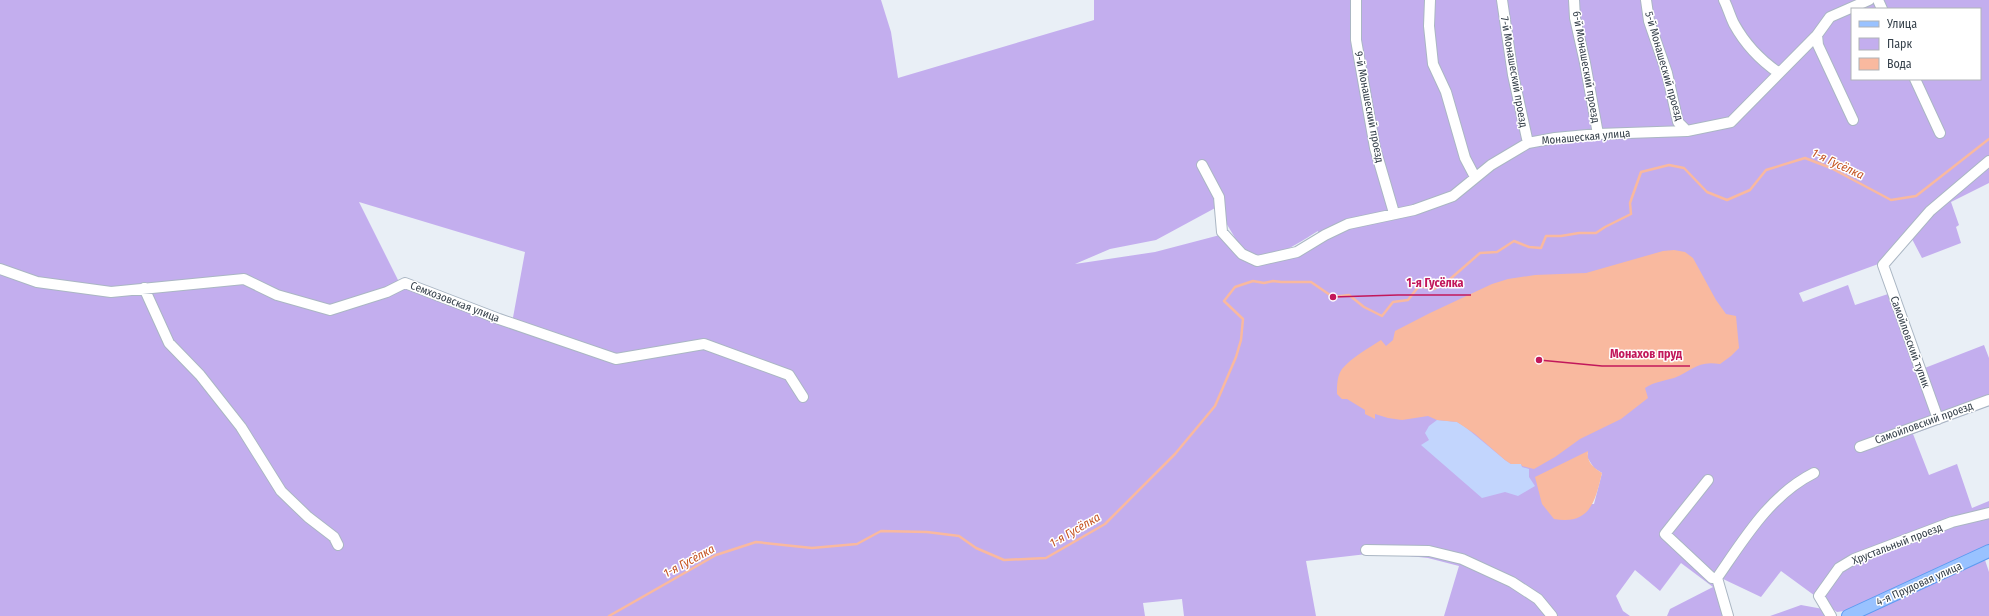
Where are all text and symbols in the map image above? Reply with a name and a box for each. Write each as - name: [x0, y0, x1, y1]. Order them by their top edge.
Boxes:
- legend: [1851, 8, 1981, 80]
- street label: 6-й Монашеский проезд: [1570, 10, 1602, 124]
- street label: 5-й Монашеский проезд: [1642, 10, 1686, 123]
- street label: 7-й Монашеский проезд: [1498, 16, 1530, 129]
- text: Улица: [1886, 17, 1917, 31]
- text: Парк: [1887, 37, 1913, 51]
- street label: 9-й Монашеский проезд: [1352, 50, 1386, 164]
- text: Вода: [1887, 57, 1912, 71]
- street label: Монашеская улица: [1541, 127, 1631, 147]
- water label: 1-я Гусёлка: [1810, 146, 1866, 182]
- callout: 1-я Гусёлка: [1398, 271, 1471, 295]
- text: 1-я Гусёлка: [1406, 276, 1464, 290]
- street label: Семхозовская улица: [409, 279, 501, 325]
- street label: Самойловский тупик: [1887, 294, 1933, 390]
- callout: Монахов пруд: [1602, 342, 1690, 366]
- text: Монахов пруд: [1610, 347, 1682, 361]
- street label: Самойловский проезд: [1873, 399, 1975, 447]
- water label: 1-я Гусёлка: [1047, 510, 1103, 550]
- street label: Хрустальный проезд: [1850, 521, 1944, 567]
- water label: 1-я Гусёлка: [661, 542, 717, 580]
- street label: 4-я Прудовая улица: [1874, 559, 1964, 609]

